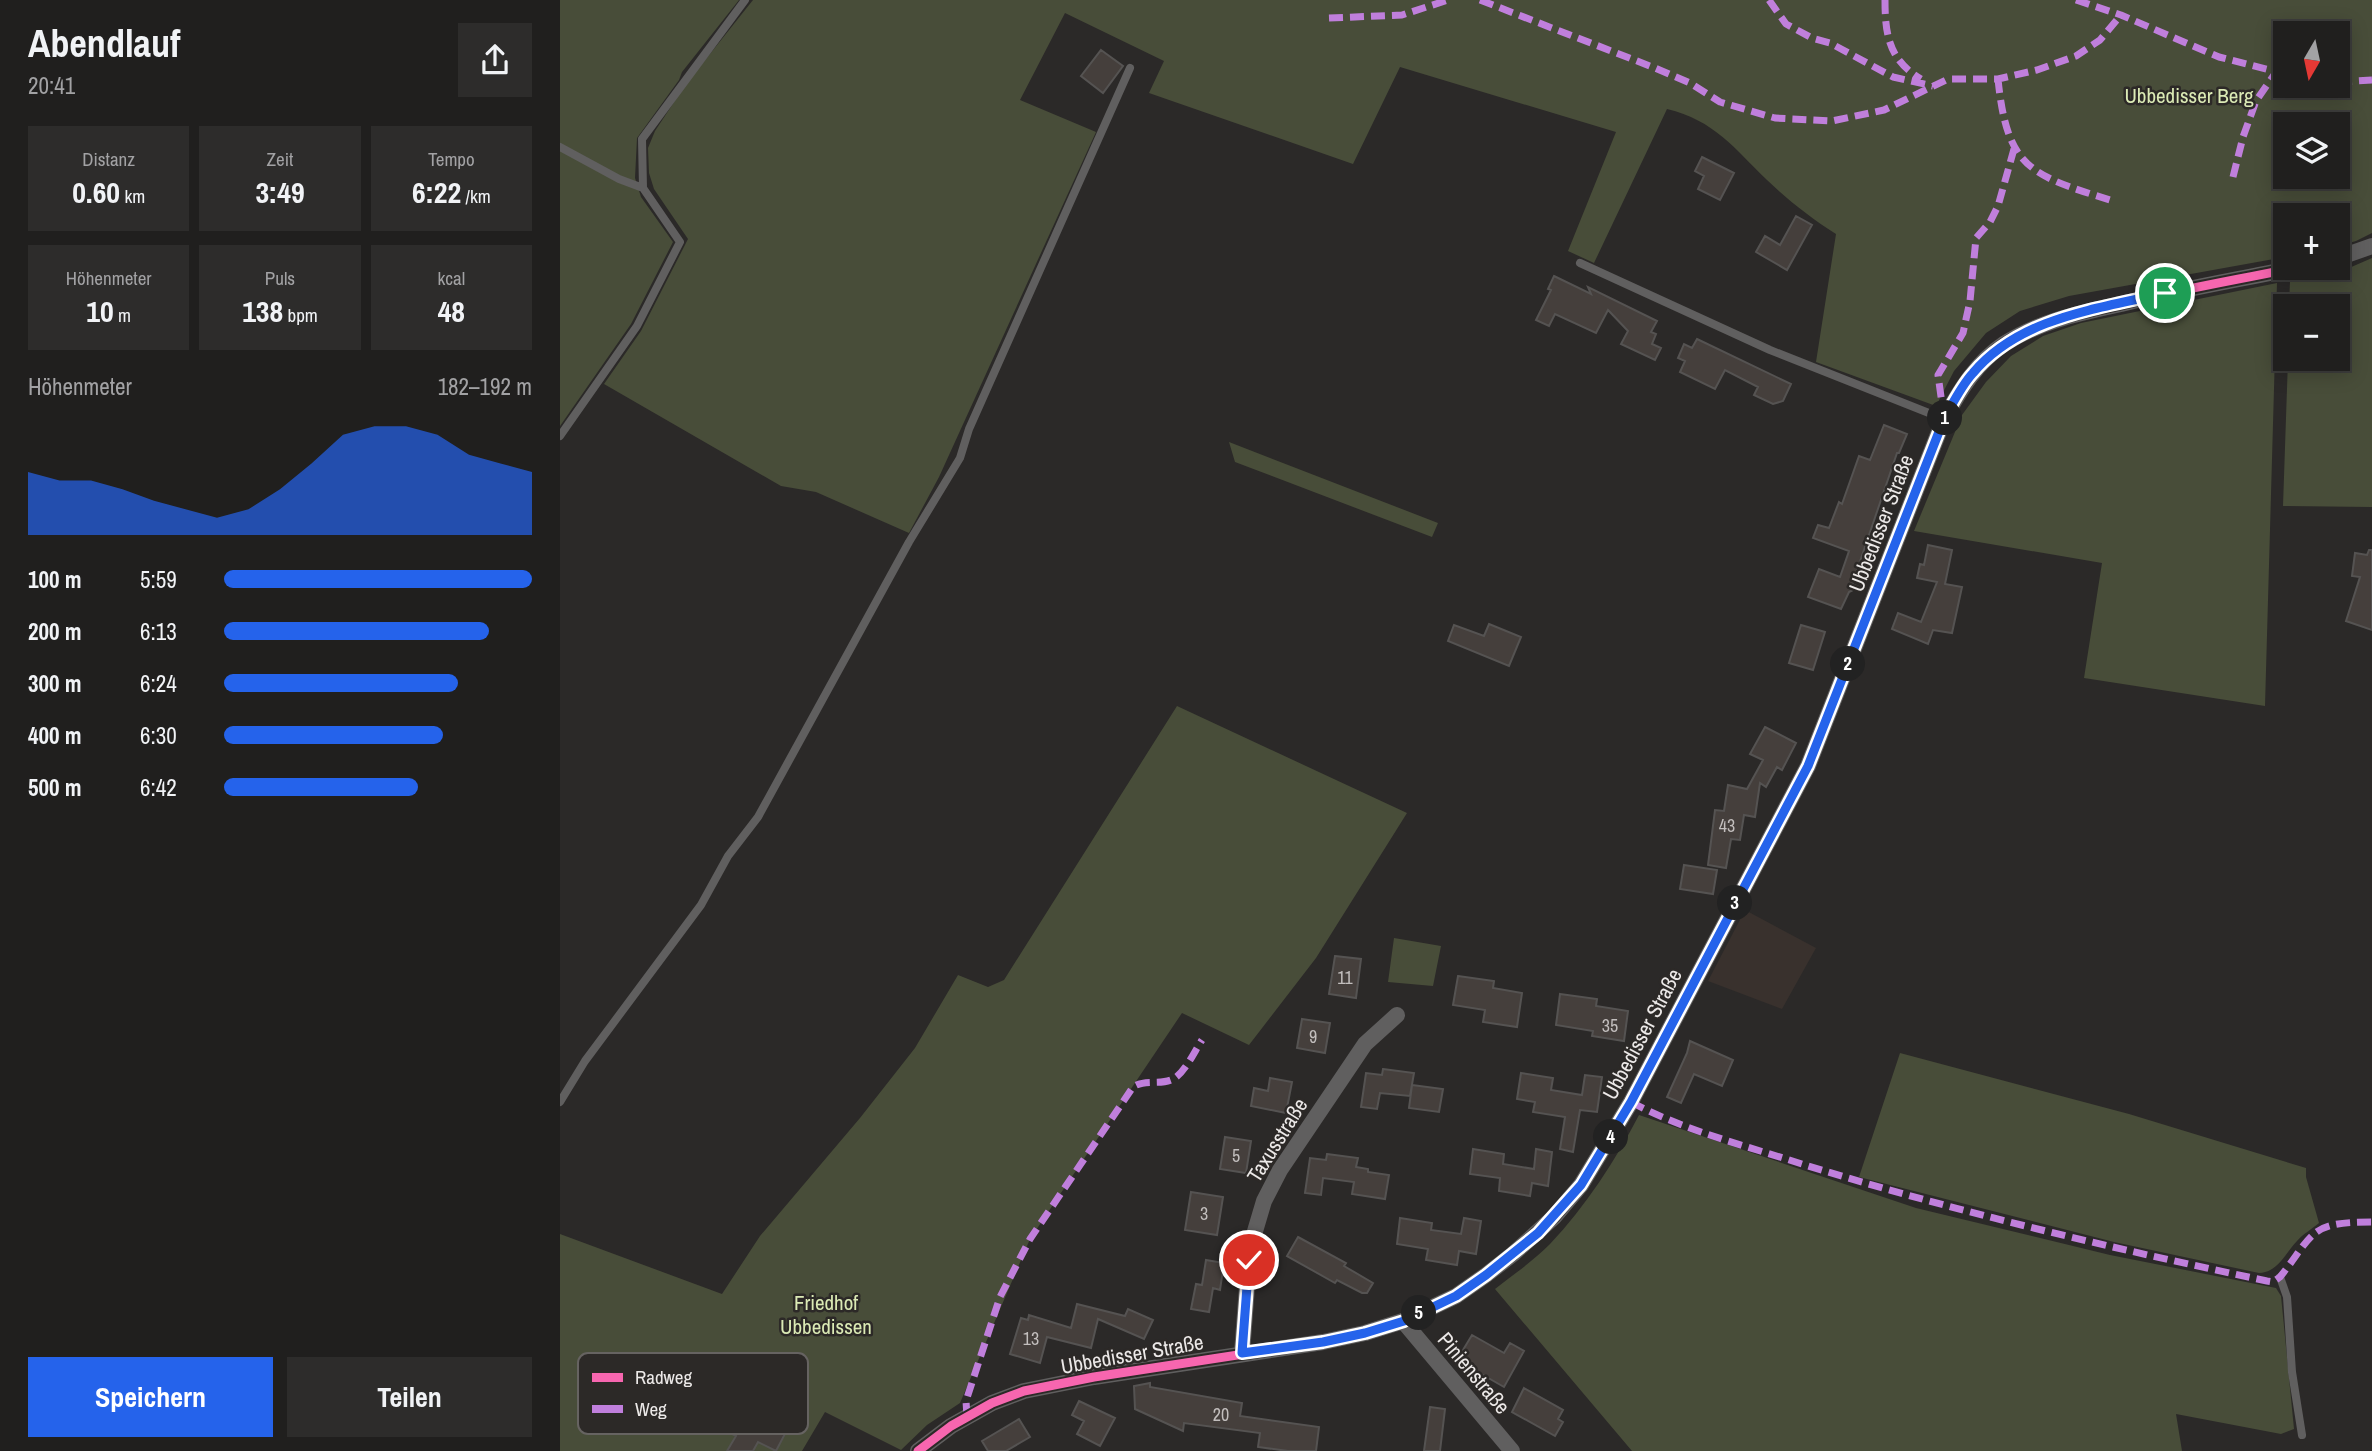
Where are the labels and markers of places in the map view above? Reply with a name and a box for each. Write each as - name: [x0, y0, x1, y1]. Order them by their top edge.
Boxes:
- pin: [2135, 263, 2195, 323]
- pin: 1: [1928, 400, 1962, 436]
- pin: 2: [1830, 646, 1866, 682]
- pin: 3: [1718, 886, 1752, 920]
- pin: 4: [1594, 1120, 1628, 1154]
- pin: [1219, 1230, 1279, 1290]
- pin: 5: [1402, 1296, 1436, 1330]

